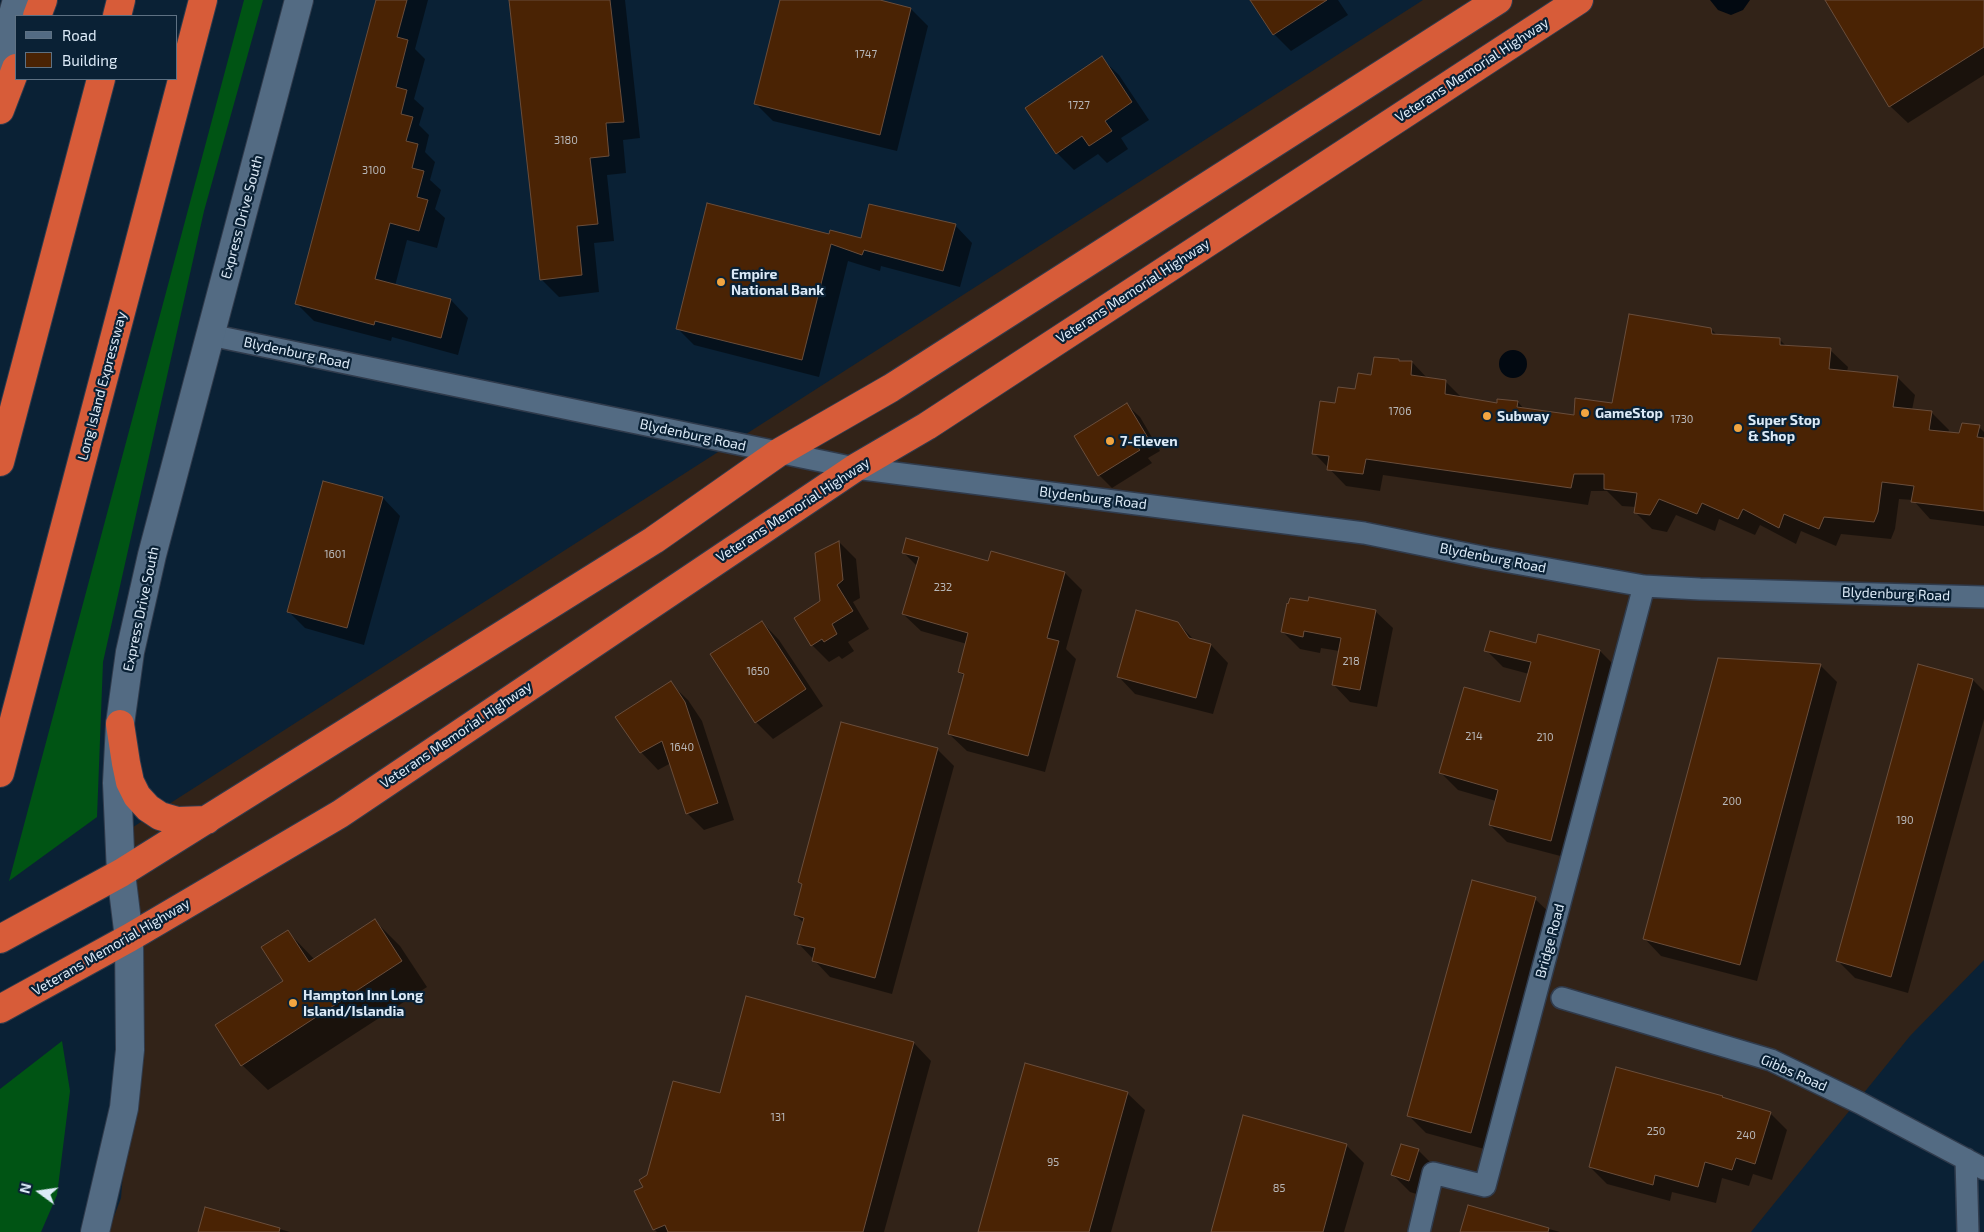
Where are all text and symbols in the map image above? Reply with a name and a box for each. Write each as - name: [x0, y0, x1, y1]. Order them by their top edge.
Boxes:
- street label: Veterans Memorial Highway: [1392, 14, 1552, 126]
- legend: [15, 15, 178, 80]
- text: Road: [62, 26, 97, 44]
- house number: 1747: [855, 47, 877, 61]
- text: Building: [62, 51, 117, 69]
- house number: 1727: [1068, 98, 1090, 112]
- house number: 3180: [554, 133, 578, 147]
- street label: Express Drive South: [217, 153, 267, 281]
- house number: 3100: [362, 163, 386, 177]
- street label: Veterans Memorial Highway: [1053, 235, 1213, 347]
- place label: Empire National Bank: [731, 266, 824, 298]
- marker: Empire National Bank: [715, 276, 727, 288]
- street label: Long Island Expressway: [74, 310, 130, 462]
- street label: Blydenburg Road: [242, 334, 352, 372]
- house number: 1706: [1389, 404, 1411, 418]
- place label: GameStop: [1595, 405, 1663, 421]
- marker: GameStop: [1579, 407, 1591, 419]
- place label: Subway: [1497, 408, 1549, 424]
- marker: Subway: [1481, 410, 1493, 422]
- house number: 1730: [1671, 412, 1693, 426]
- place label: Super Stop & Shop: [1748, 412, 1820, 444]
- street label: Blydenburg Road: [638, 416, 748, 454]
- marker: Super Stop & Shop: [1732, 422, 1744, 434]
- place label: 7-Eleven: [1120, 433, 1178, 449]
- marker: 7-Eleven: [1104, 435, 1116, 447]
- street label: Veterans Memorial Highway: [713, 454, 873, 566]
- street label: Blydenburg Road: [1038, 483, 1148, 513]
- street label: Blydenburg Road: [1438, 539, 1548, 577]
- street label: Express Drive South: [120, 545, 162, 673]
- house number: 1601: [324, 547, 346, 561]
- house number: 232: [934, 580, 952, 594]
- street label: Blydenburg Road: [1842, 584, 1950, 604]
- house number: 218: [1342, 654, 1360, 668]
- house number: 1650: [746, 664, 770, 678]
- street label: Veterans Memorial Highway: [377, 678, 535, 792]
- house number: 214: [1465, 729, 1483, 743]
- house number: 210: [1536, 730, 1554, 744]
- house number: 1640: [670, 740, 694, 754]
- house number: 200: [1722, 794, 1742, 808]
- house number: 190: [1896, 813, 1914, 827]
- street label: Veterans Memorial Highway: [29, 895, 193, 999]
- street label: Bridge Road: [1532, 902, 1568, 980]
- place label: Hampton Inn Long Island/Islandia: [303, 987, 423, 1020]
- marker: Hampton Inn Long Island/Islandia: [287, 997, 299, 1009]
- street label: Gibbs Road: [1758, 1051, 1830, 1095]
- house number: 131: [771, 1110, 785, 1124]
- house number: 250: [1647, 1124, 1665, 1138]
- house number: 240: [1736, 1128, 1756, 1142]
- house number: 95: [1047, 1155, 1059, 1169]
- north arrow: [15, 1167, 65, 1217]
- text: N: [15, 1181, 34, 1195]
- house number: 85: [1273, 1181, 1285, 1195]

